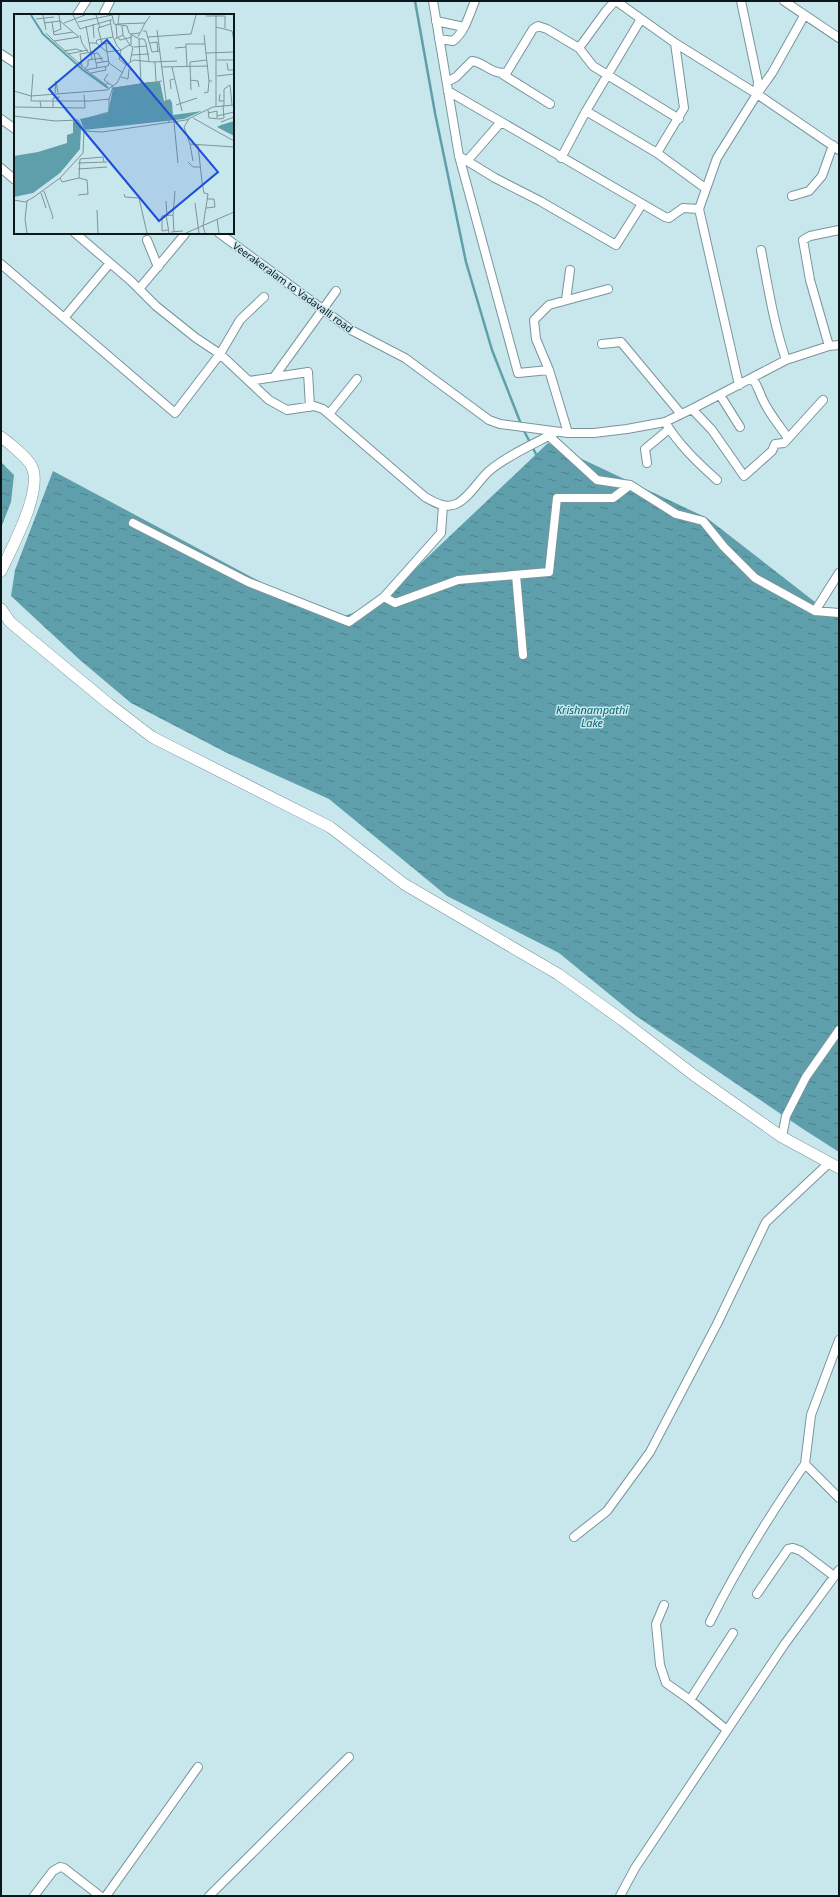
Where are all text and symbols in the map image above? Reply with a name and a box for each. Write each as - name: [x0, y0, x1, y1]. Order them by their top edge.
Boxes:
- inset map: [14, 14, 234, 234]
- street label: Veerakeralam to Vadavalli road: [230, 239, 356, 335]
- water label: Krishnampathi Lake: [556, 702, 628, 730]

